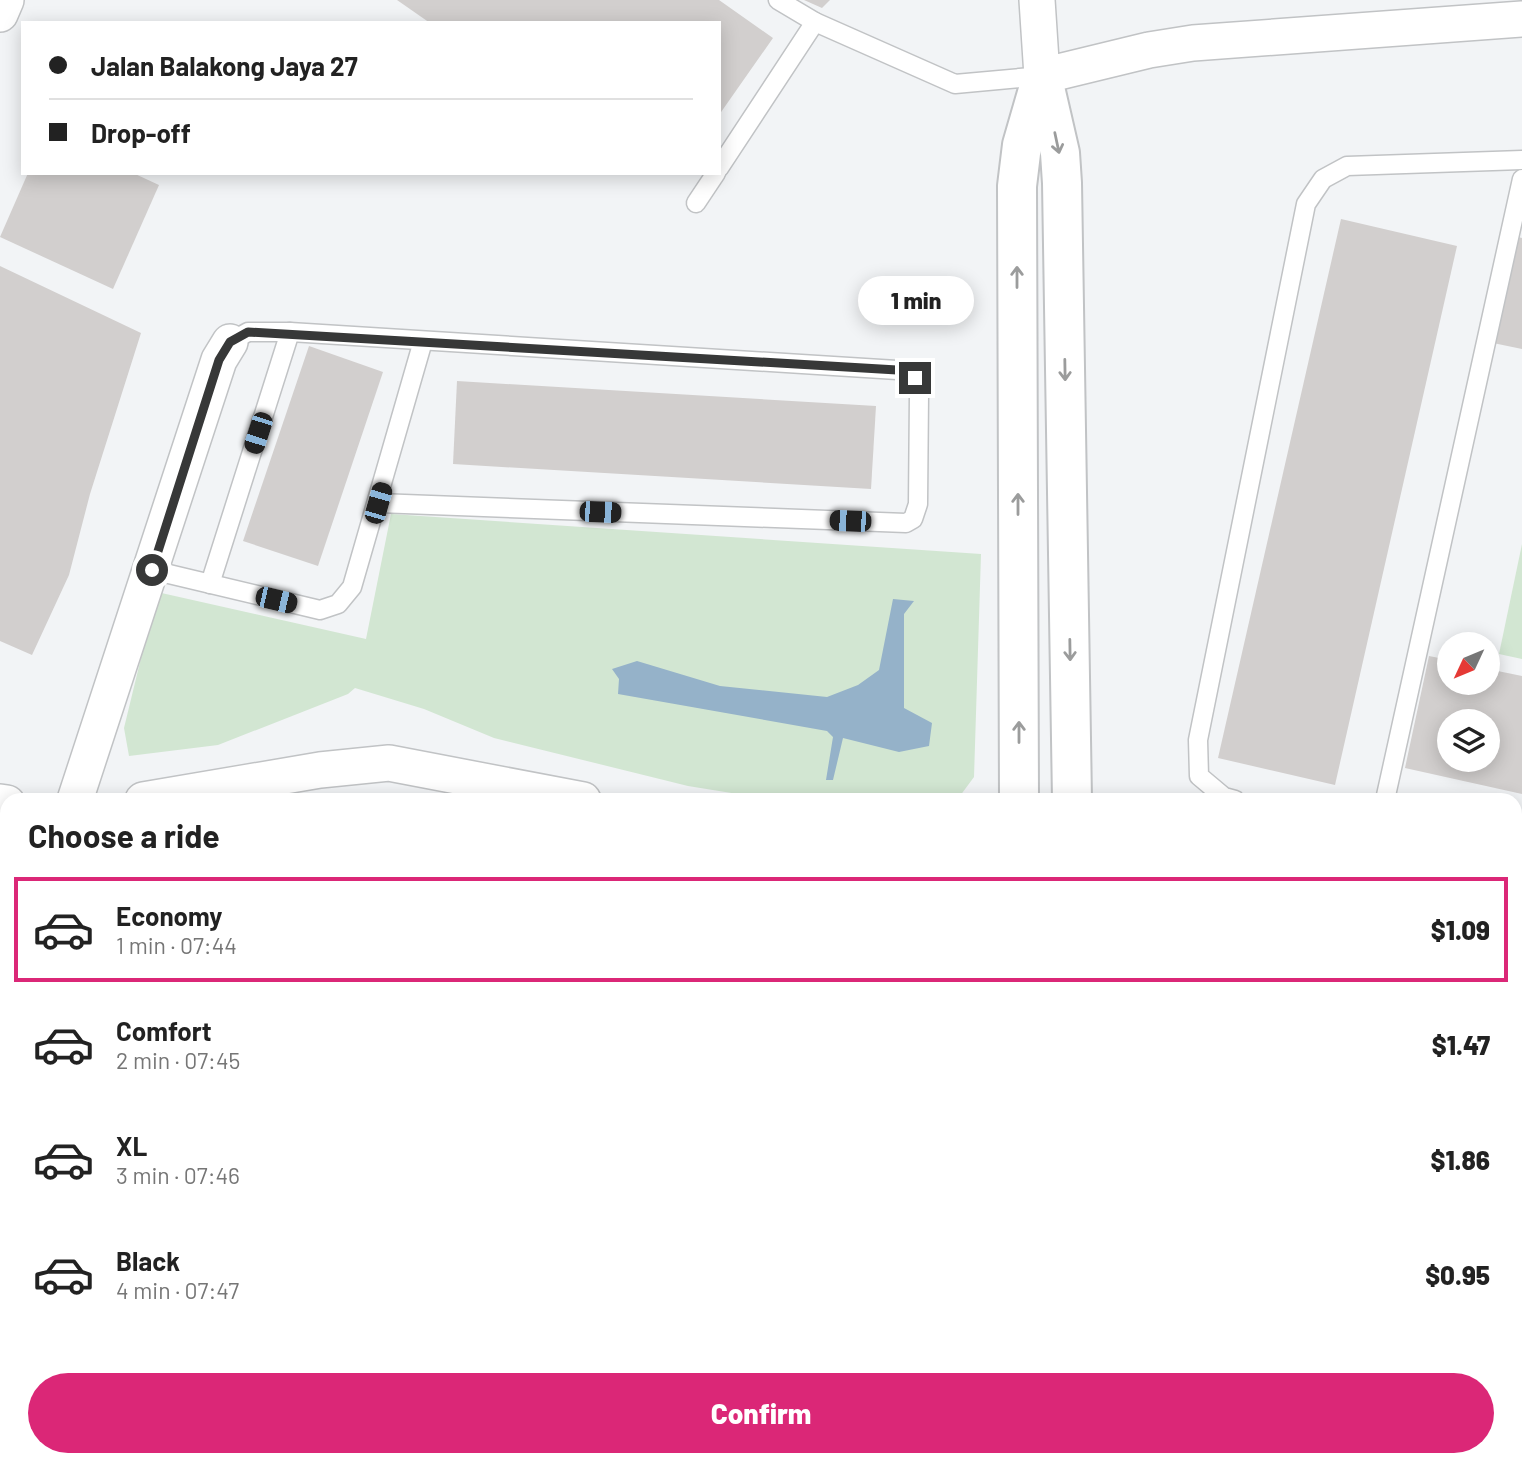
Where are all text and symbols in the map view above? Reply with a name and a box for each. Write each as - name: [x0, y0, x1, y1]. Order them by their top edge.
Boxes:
- text: Jalan Balakong Jaya 27: [91, 50, 358, 81]
- text: Drop-off: [91, 117, 191, 148]
- one-way arrow: [1051, 131, 1065, 154]
- one-way arrow: [1011, 265, 1024, 288]
- callout: 1 min: [857, 276, 973, 326]
- text: 1 min: [891, 286, 941, 314]
- one-way arrow: [1058, 358, 1072, 381]
- route end: [899, 362, 931, 394]
- car: [242, 410, 275, 456]
- car: [363, 480, 394, 526]
- one-way arrow: [1011, 493, 1025, 516]
- car: [579, 501, 622, 523]
- car: [829, 510, 872, 532]
- route start: [136, 554, 168, 586]
- car: [254, 585, 299, 615]
- north arrow: [1437, 632, 1500, 695]
- map controls: [1437, 632, 1500, 772]
- one-way arrow: [1063, 638, 1076, 661]
- button: layers: [1437, 709, 1500, 772]
- one-way arrow: [1012, 720, 1026, 743]
- text: Choose a ride: [28, 816, 220, 854]
- icon: car: [32, 898, 95, 961]
- text: Economy: [116, 900, 222, 931]
- text: $1.09: [1431, 914, 1490, 945]
- text: 1 min · 07:44: [116, 931, 237, 959]
- icon: car: [32, 1013, 95, 1076]
- text: Comfort: [116, 1015, 212, 1046]
- text: $1.47: [1432, 1029, 1490, 1060]
- text: 2 min · 07:45: [116, 1046, 240, 1074]
- icon: car: [32, 1128, 95, 1191]
- text: XL: [116, 1130, 147, 1161]
- text: $1.86: [1430, 1144, 1490, 1175]
- text: 3 min · 07:46: [116, 1161, 240, 1189]
- icon: car: [32, 1243, 95, 1306]
- text: Black: [116, 1245, 180, 1276]
- text: $0.95: [1425, 1259, 1490, 1290]
- text: 4 min · 07:47: [116, 1276, 239, 1304]
- button: Confirm: [28, 1373, 1494, 1453]

